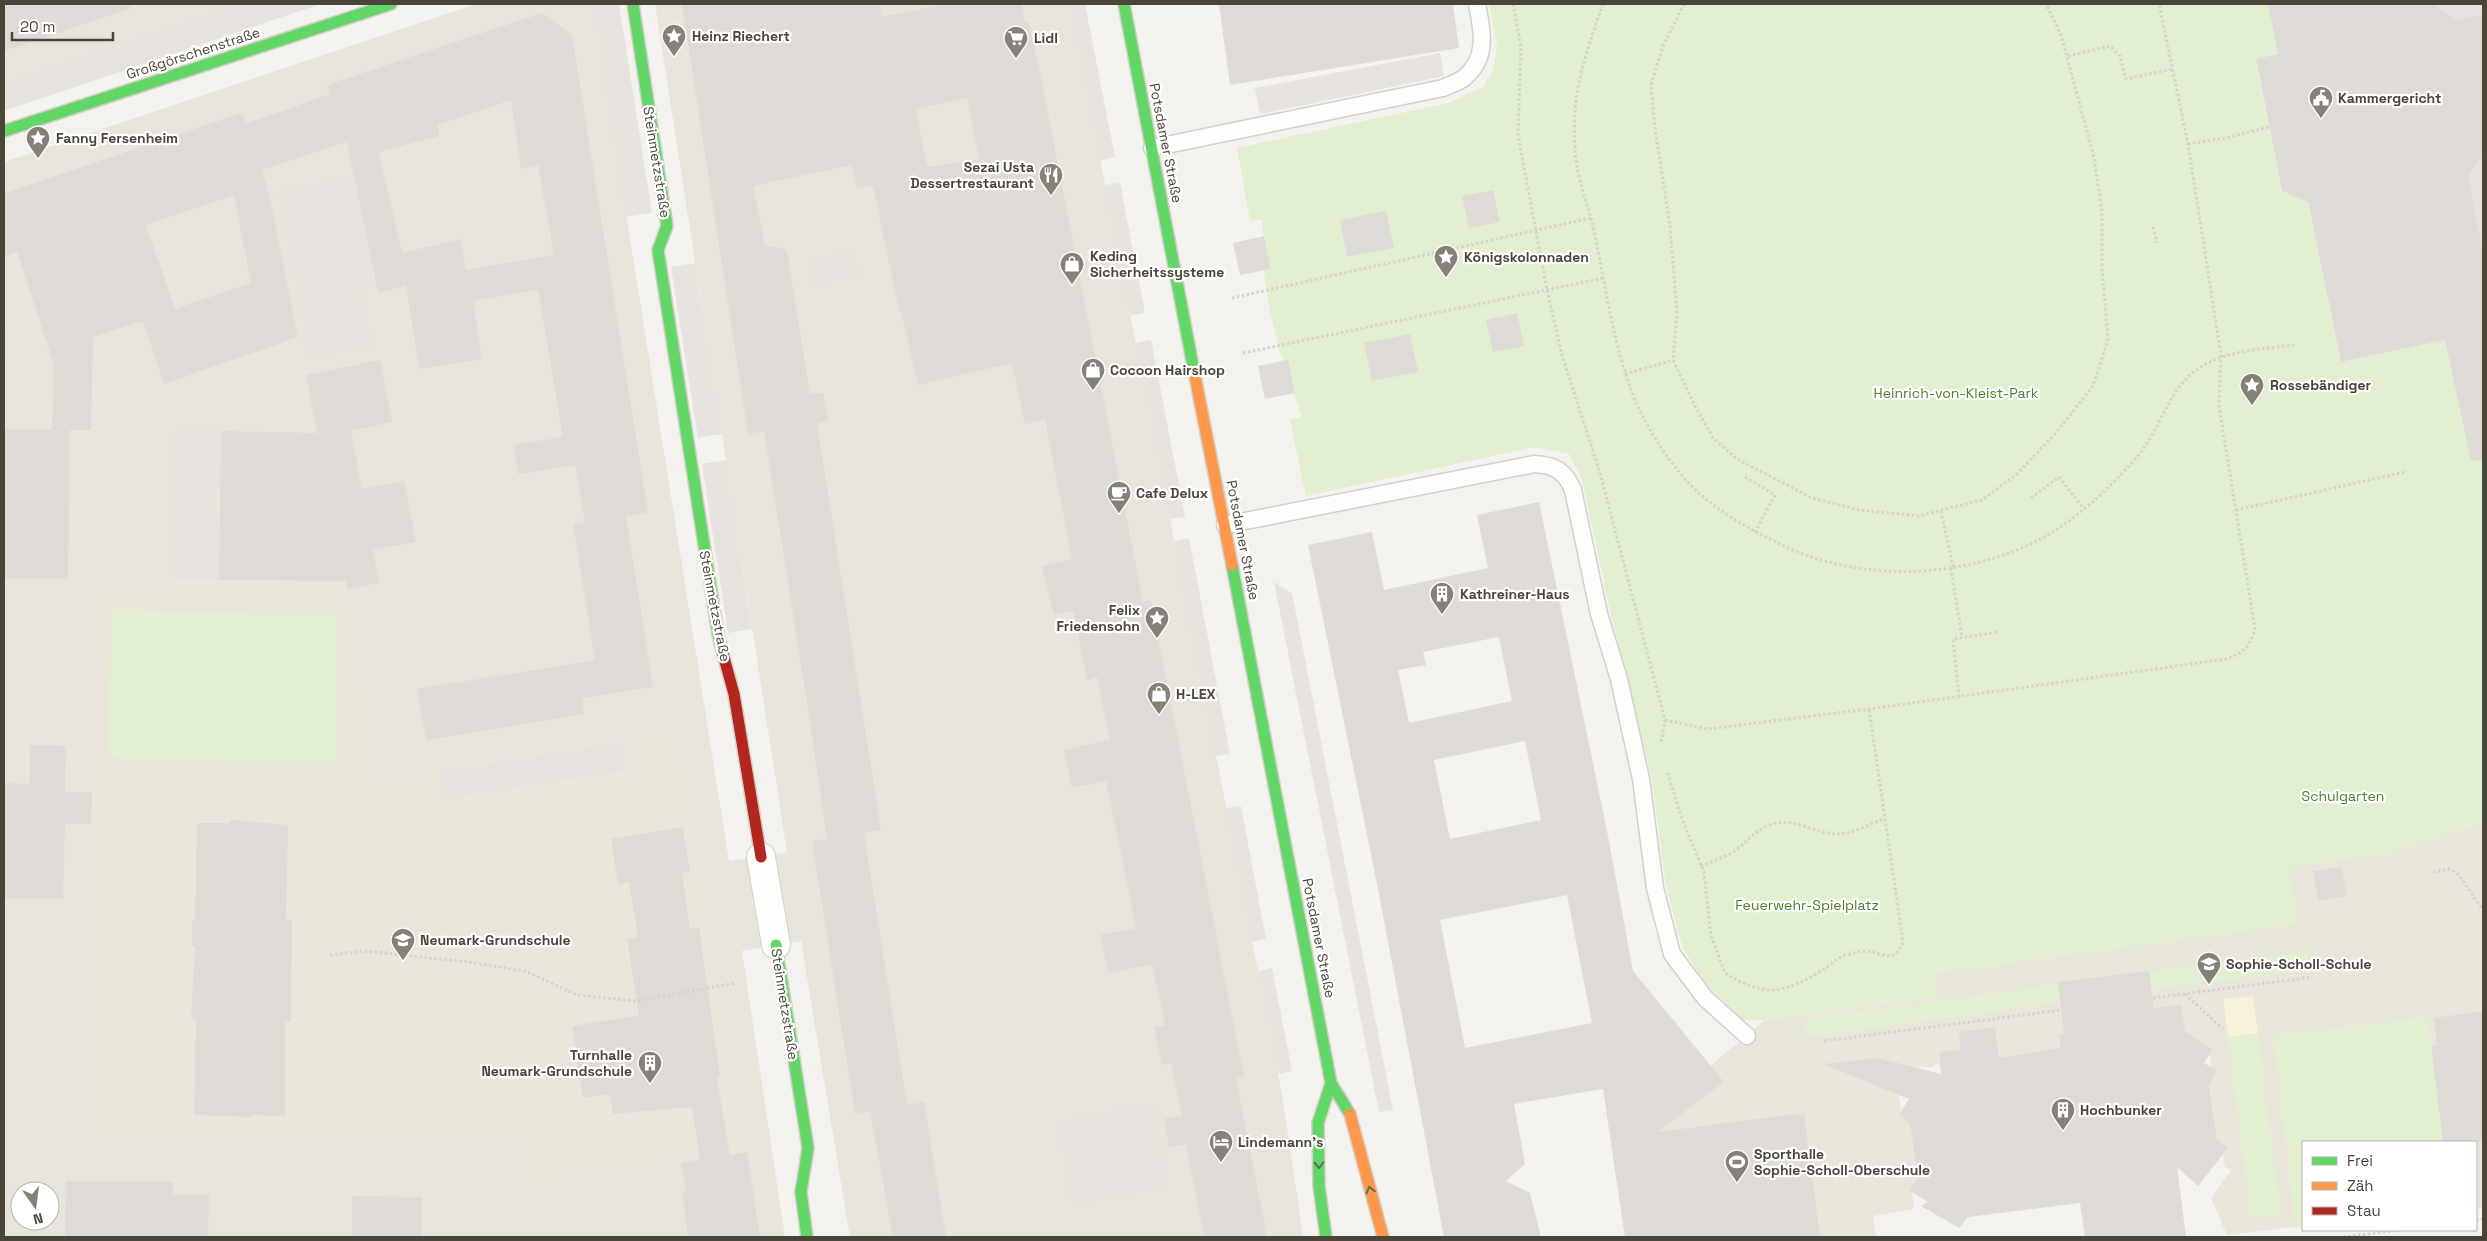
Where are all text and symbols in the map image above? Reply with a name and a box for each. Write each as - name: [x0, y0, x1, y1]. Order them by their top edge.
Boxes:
- scale bar: [12, 10, 114, 42]
- text: 20 m: [20, 17, 55, 36]
- street label: Großgörschenstraße: [124, 23, 262, 83]
- place icon: Heinz Riechert: [661, 23, 687, 57]
- supermarket icon: Lidl: [1003, 25, 1029, 59]
- place label: Heinz Riechert: [692, 27, 790, 45]
- place label: Lidl: [1034, 29, 1058, 47]
- street label: Potsdamer Straße: [1146, 81, 1186, 205]
- public building icon: Kammergericht: [2308, 85, 2334, 119]
- place label: Kammergericht: [2338, 89, 2441, 107]
- street label: Steinmetzstraße: [639, 105, 675, 219]
- place icon: Fanny Fersenheim: [25, 125, 51, 159]
- place label: Fanny Fersenheim: [56, 129, 178, 147]
- place label: Sezai Usta Dessertrestaurant: [910, 158, 1034, 192]
- restaurant icon: Sezai Usta Dessertrestaurant: [1038, 162, 1064, 196]
- place icon: Königskolonnaden: [1433, 244, 1459, 278]
- place label: Keding Sicherheitssysteme: [1090, 247, 1224, 281]
- place label: Königskolonnaden: [1464, 248, 1589, 266]
- shop icon: Keding Sicherheitssysteme: [1059, 251, 1085, 285]
- shop icon: Cocoon Hairshop: [1080, 357, 1106, 391]
- place label: Cocoon Hairshop: [1110, 361, 1225, 379]
- place icon: Rossebändiger: [2239, 372, 2265, 406]
- place label: Rossebändiger: [2270, 376, 2371, 394]
- park label: Heinrich-von-Kleist-Park: [1874, 384, 2039, 402]
- street label: Potsdamer Straße: [1223, 478, 1263, 602]
- cafe icon: Cafe Delux: [1106, 480, 1132, 514]
- place label: Cafe Delux: [1136, 484, 1208, 502]
- street label: Steinmetzstraße: [695, 549, 735, 663]
- building icon: Kathreiner-Haus: [1429, 581, 1455, 615]
- place label: Kathreiner-Haus: [1460, 585, 1570, 603]
- place label: Felix Friedensohn: [1056, 601, 1140, 635]
- place icon: Felix Friedensohn: [1144, 605, 1170, 639]
- shop icon: H-LEX: [1146, 681, 1172, 715]
- place label: H-LEX: [1176, 685, 1216, 703]
- park label: Schulgarten: [2302, 787, 2384, 805]
- street label: Potsdamer Straße: [1299, 876, 1339, 1000]
- park label: Feuerwehr-Spielplatz: [1735, 896, 1879, 914]
- school or university icon: Neumark-Grundschule: [390, 927, 416, 961]
- place label: Neumark-Grundschule: [420, 931, 571, 949]
- street label: Steinmetzstraße: [767, 947, 803, 1061]
- school or university icon: Sophie-Scholl-Schule: [2196, 951, 2222, 985]
- place label: Sophie-Scholl-Schule: [2226, 955, 2371, 973]
- place label: Turnhalle Neumark-Grundschule: [481, 1046, 632, 1080]
- building icon: Turnhalle Neumark-Grundschule: [637, 1050, 663, 1084]
- building icon: Hochbunker: [2050, 1097, 2076, 1131]
- place label: Hochbunker: [2080, 1101, 2162, 1119]
- hotel icon: Lindemann's: [1208, 1129, 1234, 1163]
- place label: Lindemann's: [1238, 1133, 1323, 1151]
- legend: [2302, 1141, 2477, 1231]
- place label: Sporthalle Sophie-Scholl-Oberschule: [1754, 1145, 1930, 1179]
- sports icon: Sporthalle Sophie-Scholl-Oberschule: [1724, 1149, 1750, 1183]
- text: Frei: [2347, 1151, 2373, 1170]
- one-way arrow: [1314, 1161, 1324, 1169]
- text: Zäh: [2347, 1176, 2373, 1195]
- north arrow: [10, 1181, 60, 1231]
- one-way arrow: [1365, 1186, 1376, 1195]
- text: Stau: [2347, 1201, 2381, 1220]
- text: N: [31, 1209, 45, 1228]

